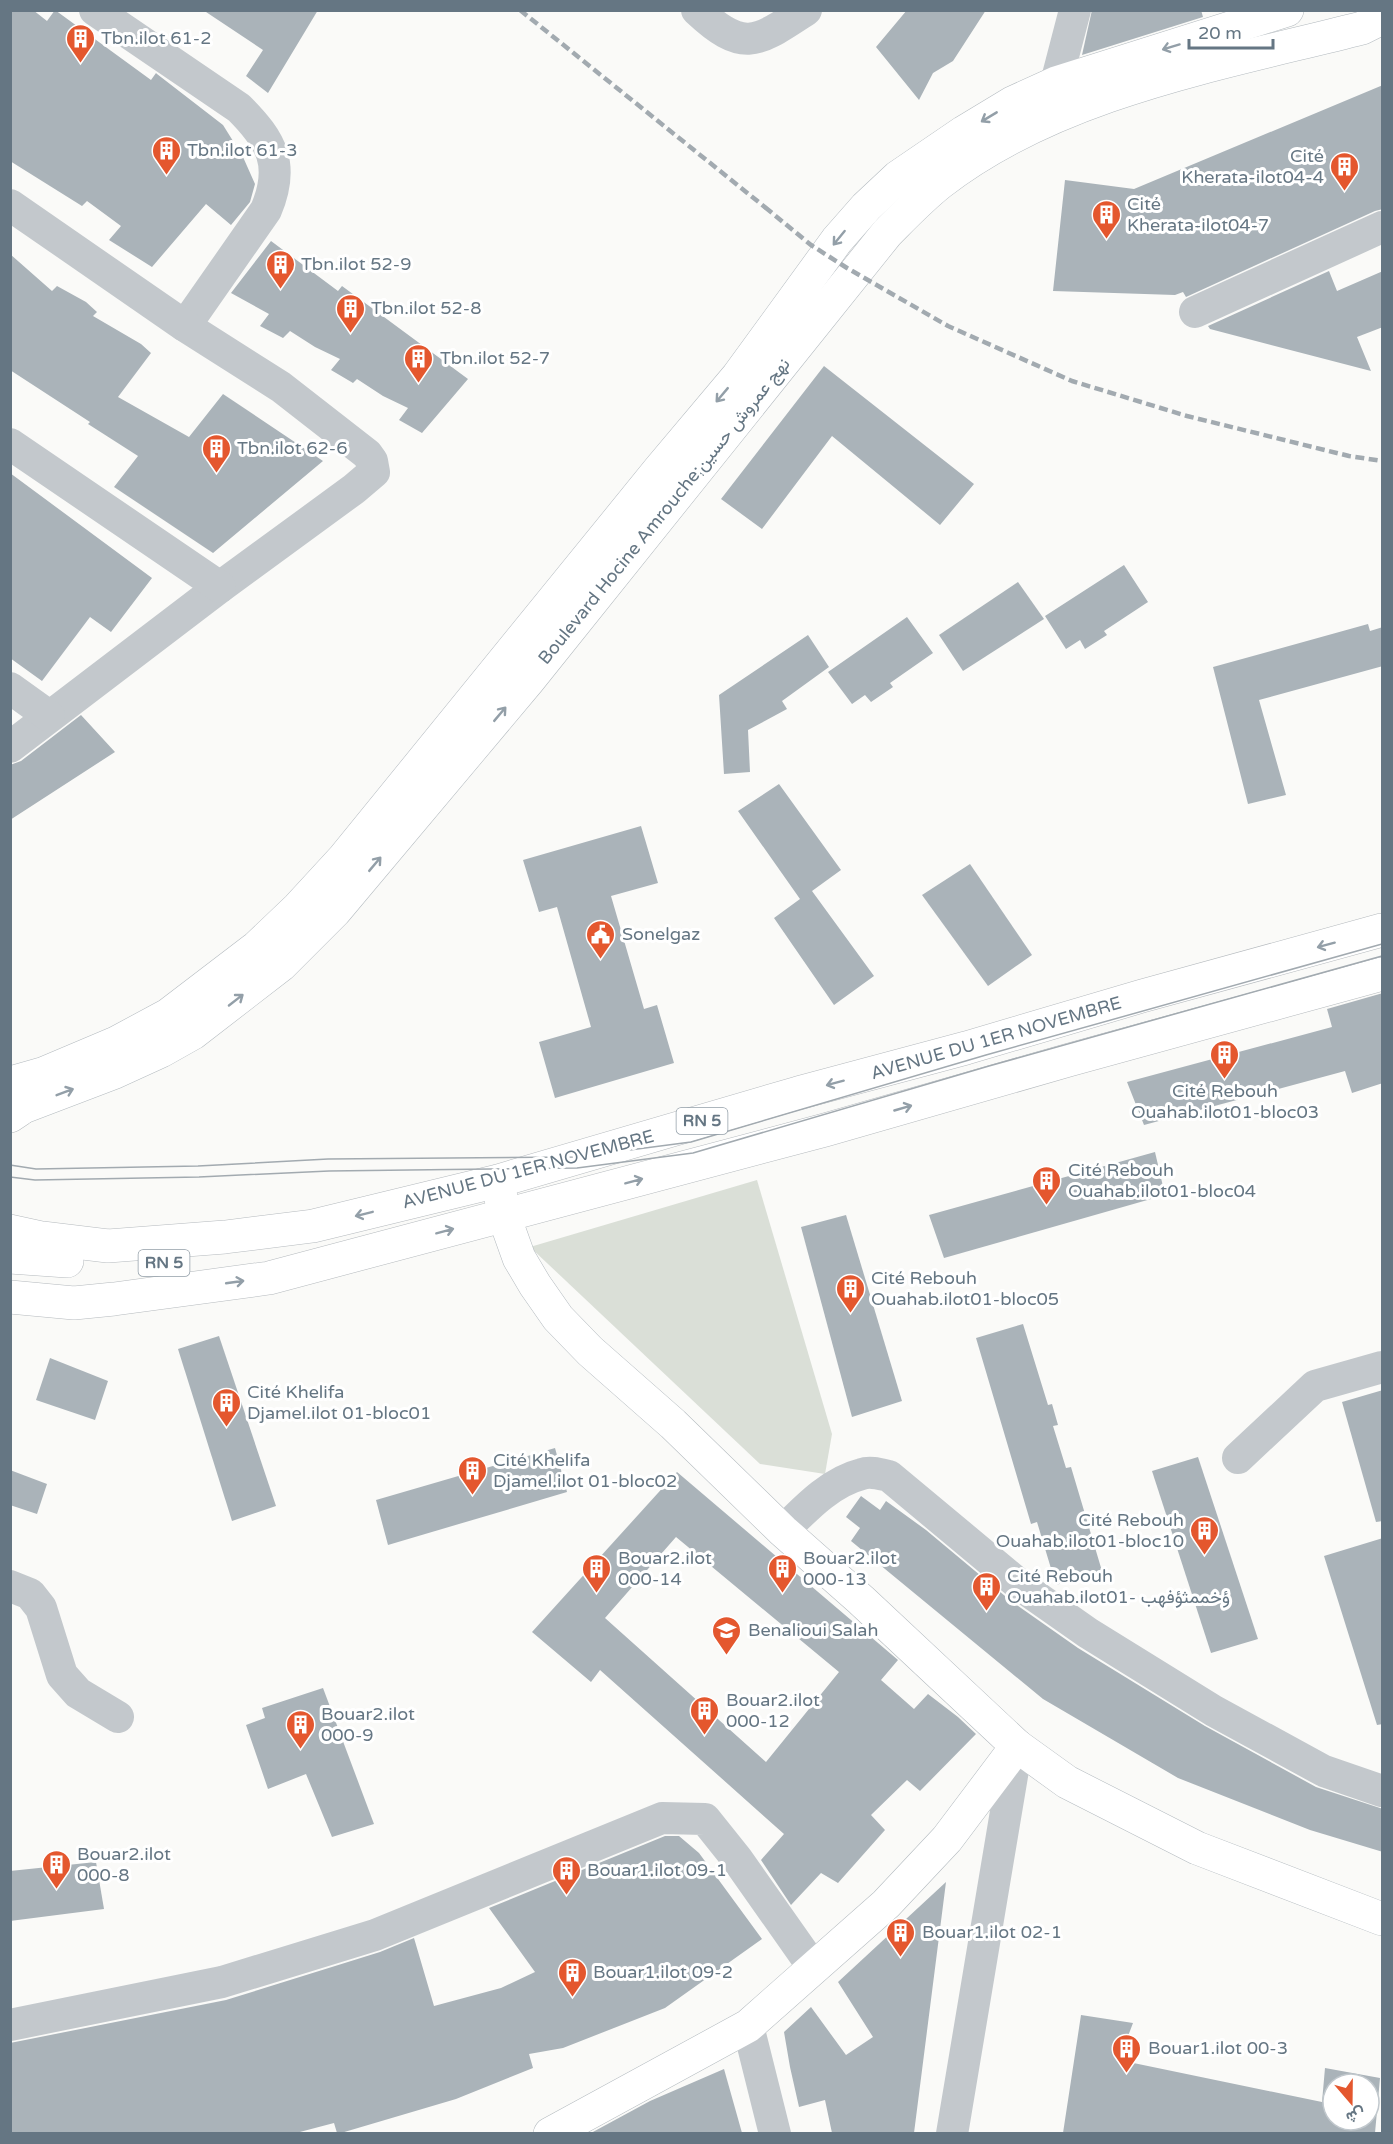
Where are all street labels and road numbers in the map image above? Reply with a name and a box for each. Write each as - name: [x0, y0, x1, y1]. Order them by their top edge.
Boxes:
- street label: Boulevard Hocine Amrouche;نهج عمروش حسين: [533, 353, 795, 669]
- street label: AVENUE DU 1ER NOVEMBRE: [868, 992, 1124, 1084]
- road number: RN 5: [676, 1108, 728, 1134]
- street label: AVENUE DU 1ER NOVEMBRE: [400, 1125, 656, 1213]
- road number: RN 5: [138, 1250, 190, 1276]

